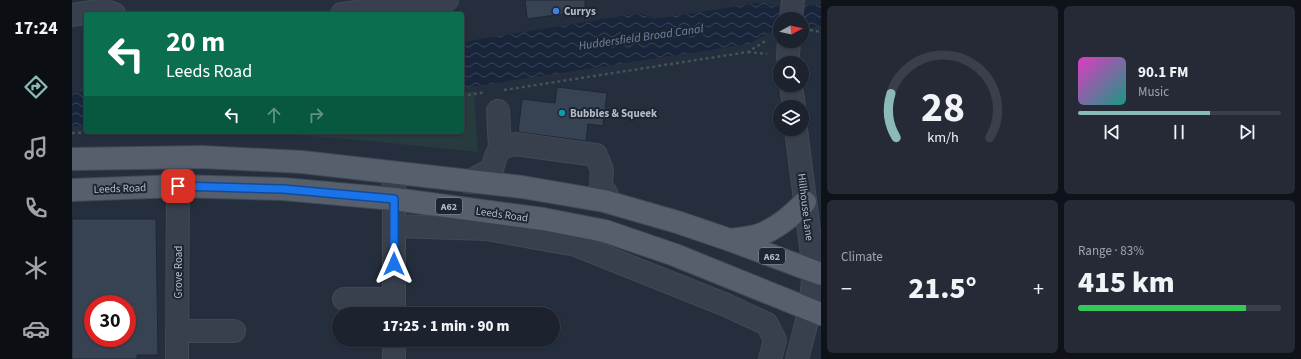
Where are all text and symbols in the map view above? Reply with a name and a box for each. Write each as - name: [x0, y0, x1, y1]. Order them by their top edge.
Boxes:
- place label: Currys: [564, 4, 596, 19]
- marker: Currys: [551, 6, 561, 16]
- north arrow: [773, 12, 809, 48]
- map controls: [773, 12, 809, 136]
- text: 17:24: [14, 16, 58, 41]
- water label: Huddersfield Broad Canal: [578, 20, 705, 55]
- text: 20 m: [166, 22, 225, 62]
- icon: left: [100, 28, 152, 80]
- button: search: [773, 56, 809, 92]
- text: Leeds Road: [166, 59, 252, 84]
- text: 90.1 FM: [1138, 62, 1189, 83]
- icon: directions: [22, 73, 50, 101]
- text: 28: [921, 78, 964, 138]
- text: Music: [1138, 83, 1169, 101]
- button: layers: [773, 100, 809, 136]
- icon: left: [221, 104, 243, 126]
- icon: ahead: [263, 104, 285, 126]
- icon: right: [305, 104, 327, 126]
- place label: Bubbles & Squeek: [570, 106, 657, 121]
- marker: Bubbles & Squeek: [557, 108, 567, 118]
- icon: previous: [1101, 121, 1123, 143]
- icon: pause: [1168, 121, 1190, 143]
- icon: next: [1236, 121, 1258, 143]
- text: km/h: [927, 127, 958, 148]
- icon: music: [22, 134, 50, 162]
- pin: [161, 169, 195, 203]
- street label: Hillhouse Lane: [794, 172, 817, 242]
- icon: arrive: [167, 175, 189, 197]
- street label: Leeds Road: [93, 180, 147, 197]
- icon: phone: [22, 194, 50, 222]
- road number: A62: [436, 198, 462, 214]
- street label: Leeds Road: [475, 203, 529, 226]
- text: Range · 83%: [1078, 242, 1144, 260]
- position arrow: [373, 243, 415, 285]
- street label: Grove Road: [171, 246, 186, 298]
- road number: A62: [759, 248, 785, 264]
- text: Climate: [841, 248, 883, 266]
- icon: climate: [22, 254, 50, 282]
- text: 415 km: [1078, 261, 1175, 304]
- text: 21.5°: [908, 267, 977, 310]
- text: −: [841, 273, 852, 305]
- text: +: [1033, 273, 1044, 305]
- speed limit sign: 30: [84, 295, 136, 347]
- icon: car: [22, 315, 50, 343]
- text: 17:25 · 1 min · 90 m: [383, 316, 509, 337]

